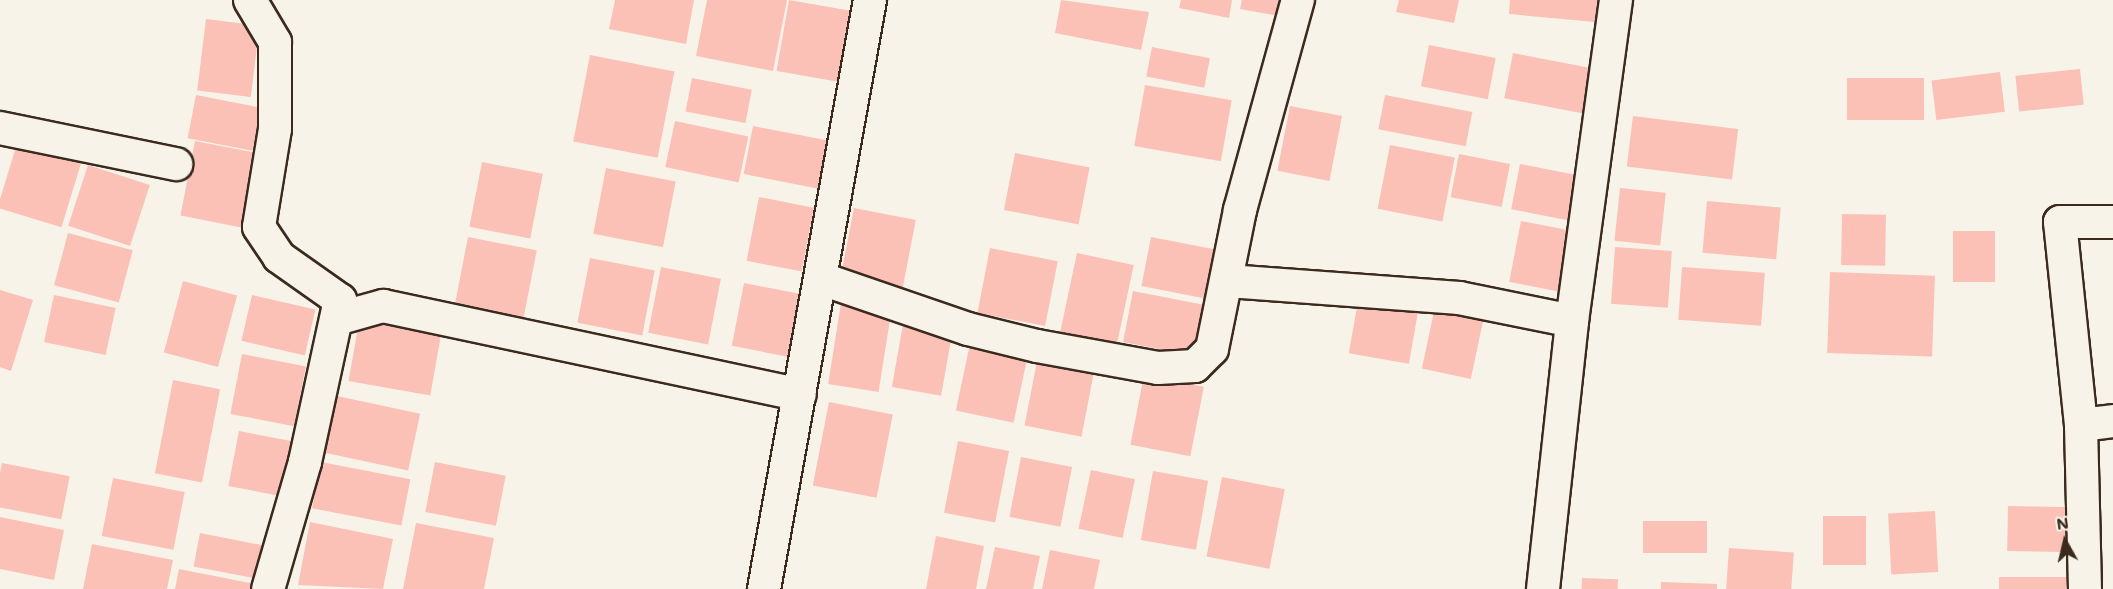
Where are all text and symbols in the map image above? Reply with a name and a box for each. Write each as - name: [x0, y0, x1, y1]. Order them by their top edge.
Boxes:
- north arrow: [2035, 511, 2095, 571]
- text: N: [2055, 511, 2070, 534]

